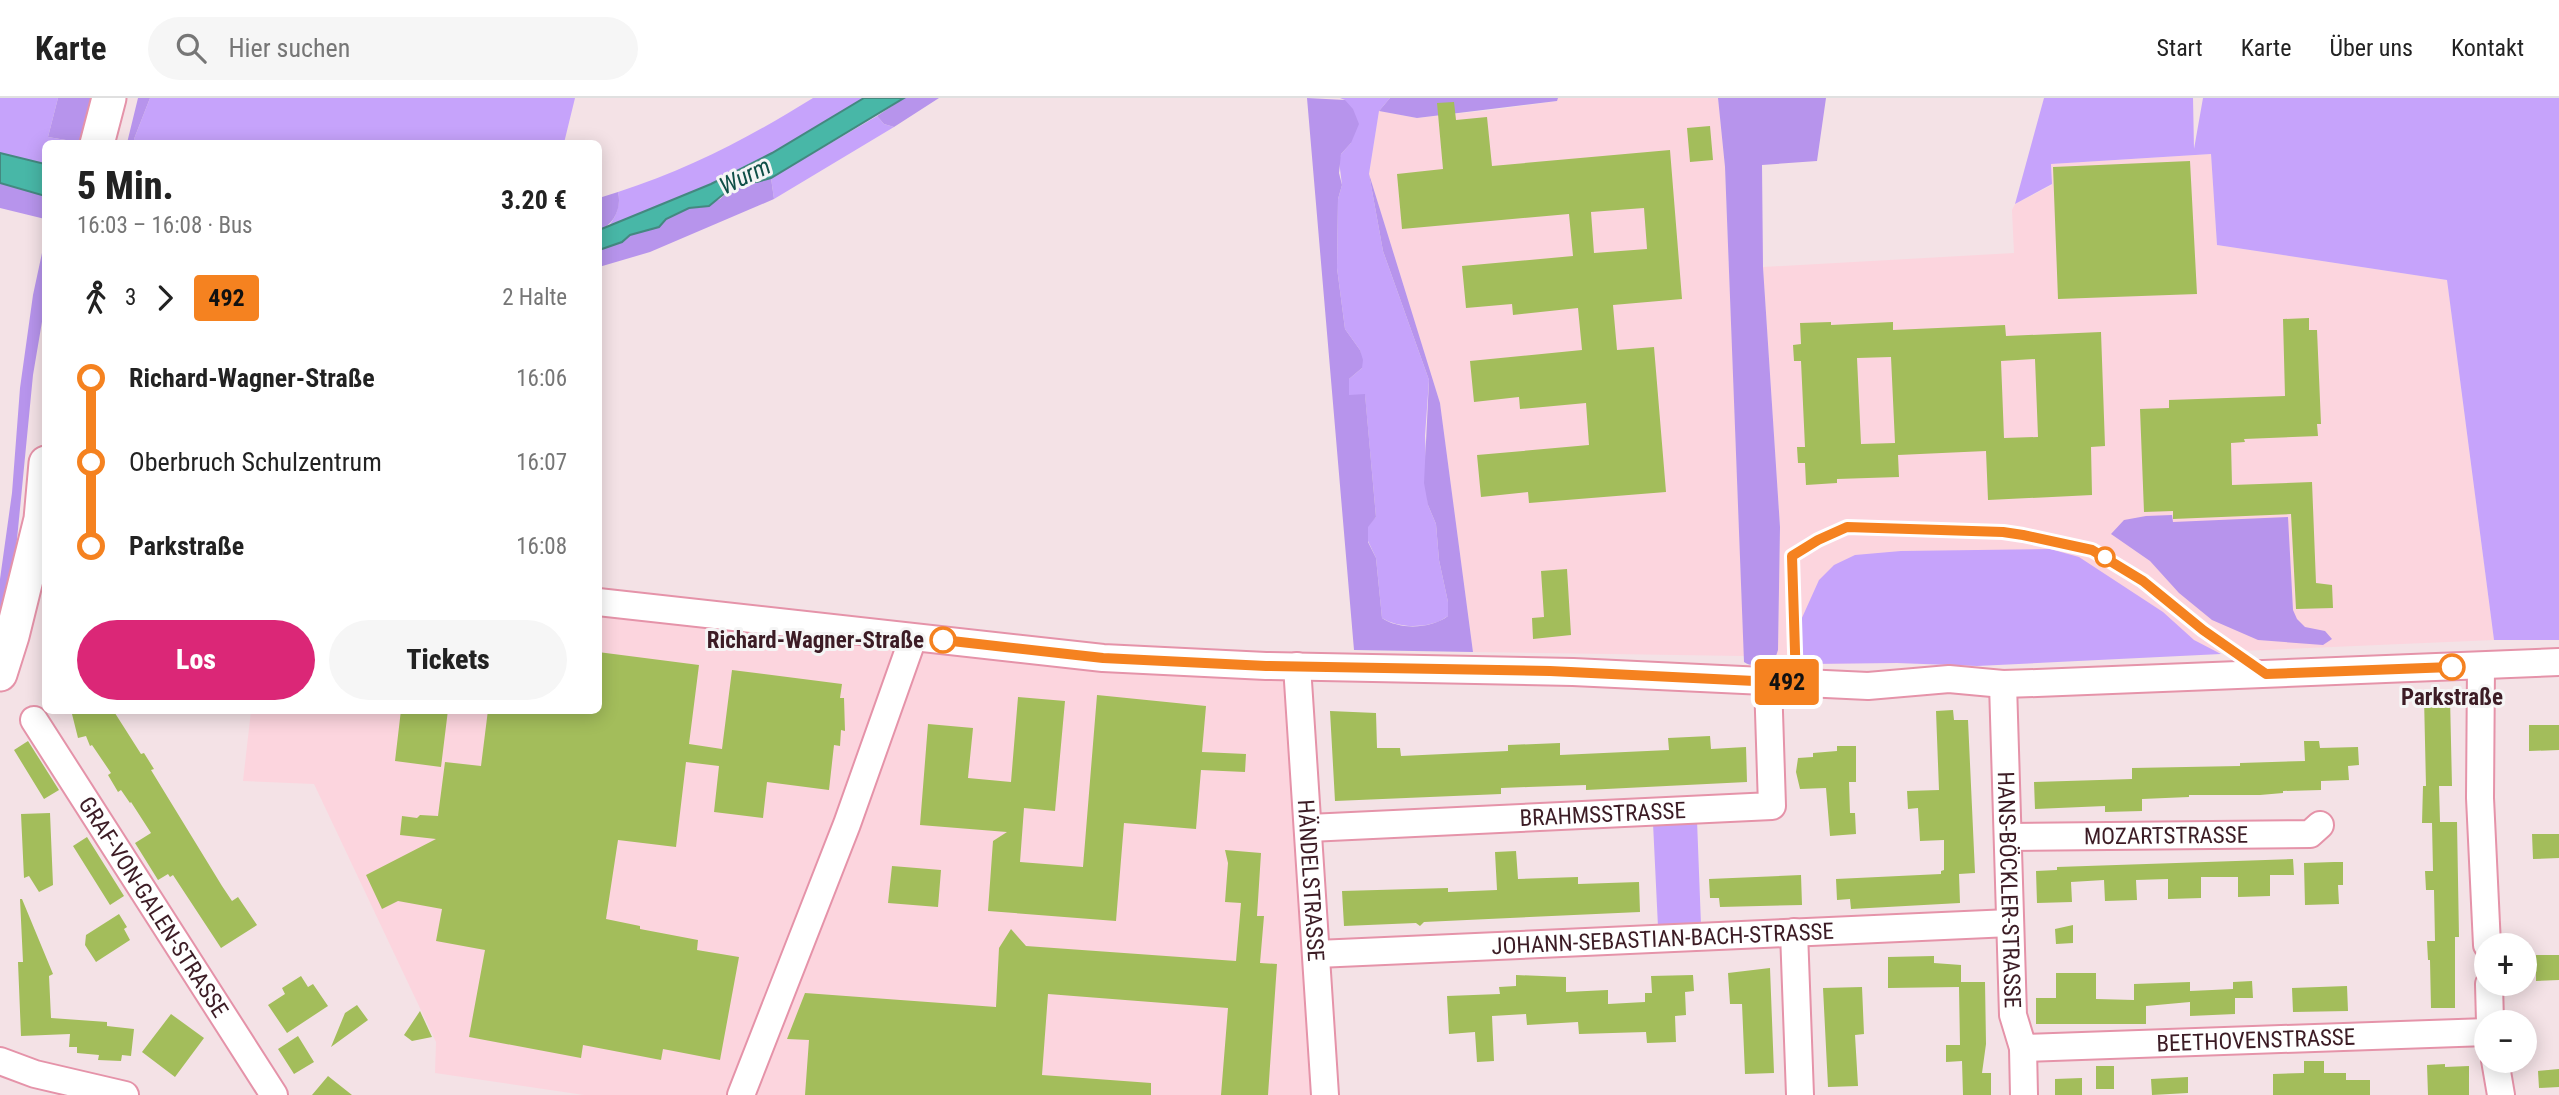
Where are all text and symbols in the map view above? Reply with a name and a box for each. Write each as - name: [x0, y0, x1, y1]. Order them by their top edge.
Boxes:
- search box: [148, 17, 638, 80]
- text: Karte: [35, 29, 106, 68]
- icon: search: [172, 29, 210, 67]
- text: Hier suchen: [228, 33, 350, 63]
- text: Start: [2157, 34, 2203, 62]
- text: Karte: [2241, 34, 2291, 62]
- text: Über uns: [2329, 34, 2413, 62]
- text: Kontakt: [2451, 34, 2524, 62]
- water label: Wurm: [715, 152, 775, 200]
- text: 5 Min.: [77, 164, 174, 208]
- text: 3.20 €: [501, 185, 567, 215]
- text: 16:03 – 16:08 · Bus: [77, 212, 253, 239]
- icon: walk: [77, 279, 115, 317]
- icon: forward: [146, 279, 184, 317]
- text: 3: [125, 284, 136, 311]
- text: 492: [208, 284, 245, 312]
- text: 2 Halte: [502, 284, 567, 311]
- text: Richard-Wagner-Straße: [129, 363, 375, 393]
- text: 16:06: [516, 365, 567, 392]
- text: Oberbruch Schulzentrum: [129, 447, 382, 477]
- text: 16:07: [516, 449, 567, 476]
- text: Parkstraße: [129, 531, 244, 561]
- text: 16:08: [516, 533, 567, 560]
- unlabelled marker: [2095, 547, 2115, 567]
- button: Los: [77, 620, 315, 700]
- button: Tickets: [329, 620, 567, 700]
- place label: Richard-Wagner-Straße: [707, 627, 924, 654]
- marker: Richard-Wagner-Straße: [930, 627, 956, 653]
- marker: Parkstraße: [2439, 654, 2465, 680]
- line badge: 492: [1747, 659, 1827, 705]
- text: 492: [1769, 668, 1805, 696]
- place label: Parkstraße: [2401, 684, 2503, 711]
- street label: HANS-BÖCKLER-STRASSE: [1992, 771, 2026, 1009]
- street label: GRAF-VON-GALEN-STRASSE: [73, 792, 234, 1022]
- street label: BRAHMSSTRASSE: [1519, 797, 1686, 832]
- street label: HÄNDELSTRASSE: [1292, 799, 1329, 962]
- street label: MOZARTSTRASSE: [2084, 822, 2248, 850]
- street label: JOHANN-SEBASTIAN-BACH-STRASSE: [1491, 918, 1834, 960]
- map controls: [2474, 933, 2537, 1073]
- button: +: [2474, 933, 2537, 996]
- button: −: [2474, 1010, 2537, 1073]
- street label: BEETHOVENSTRASSE: [2156, 1024, 2356, 1057]

